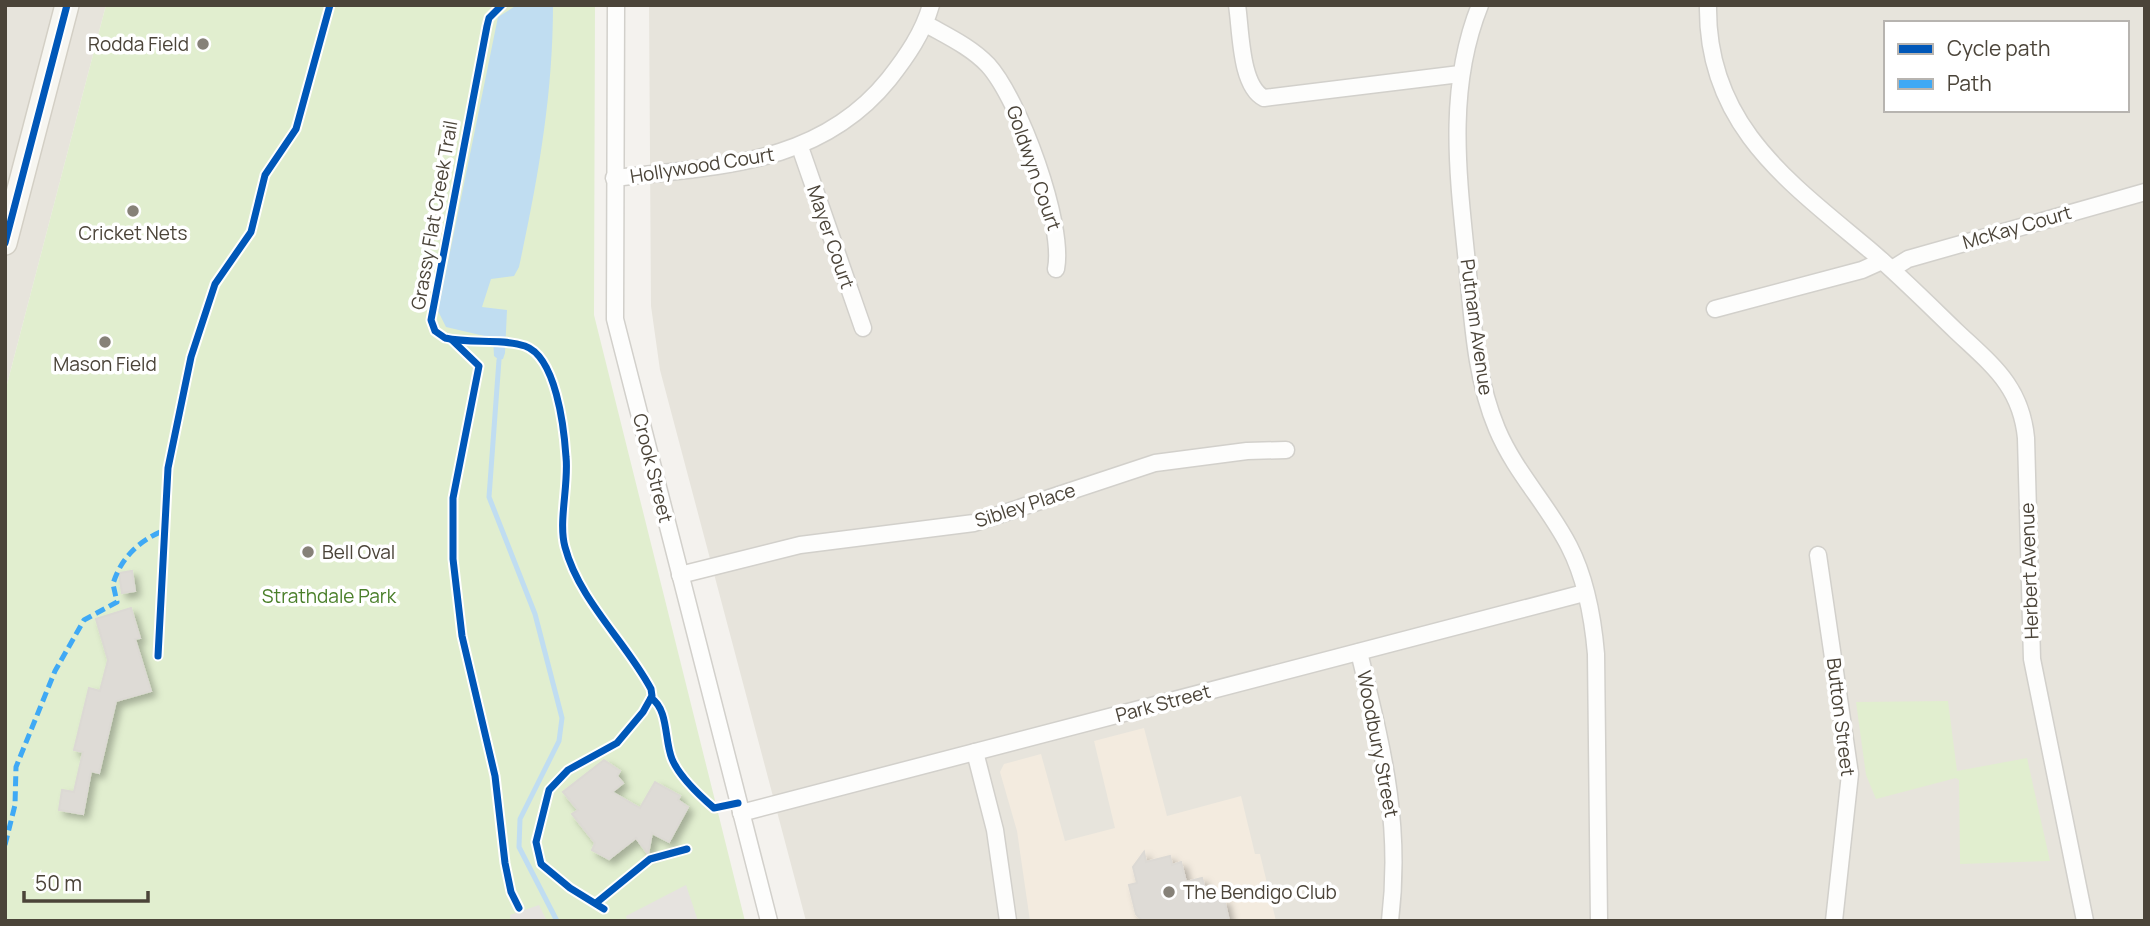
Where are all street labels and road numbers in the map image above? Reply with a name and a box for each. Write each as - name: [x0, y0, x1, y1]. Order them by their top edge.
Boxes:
- street label: Goldwyn Court: [1000, 102, 1068, 234]
- street label: Grassy Flat Creek Trail: [405, 118, 463, 312]
- street label: Hollywood Court: [628, 141, 776, 189]
- street label: Mayer Court: [801, 182, 861, 292]
- street label: McKay Court: [1960, 199, 2074, 255]
- street label: Putnam Avenue: [1455, 257, 1499, 397]
- street label: Crook Street: [627, 411, 679, 525]
- street label: Sibley Place: [971, 477, 1079, 533]
- street label: Herbert Avenue: [2014, 502, 2044, 640]
- street label: Button Street: [1821, 656, 1861, 778]
- street label: Woodbury Street: [1351, 668, 1405, 820]
- street label: Park Street: [1113, 678, 1213, 728]

